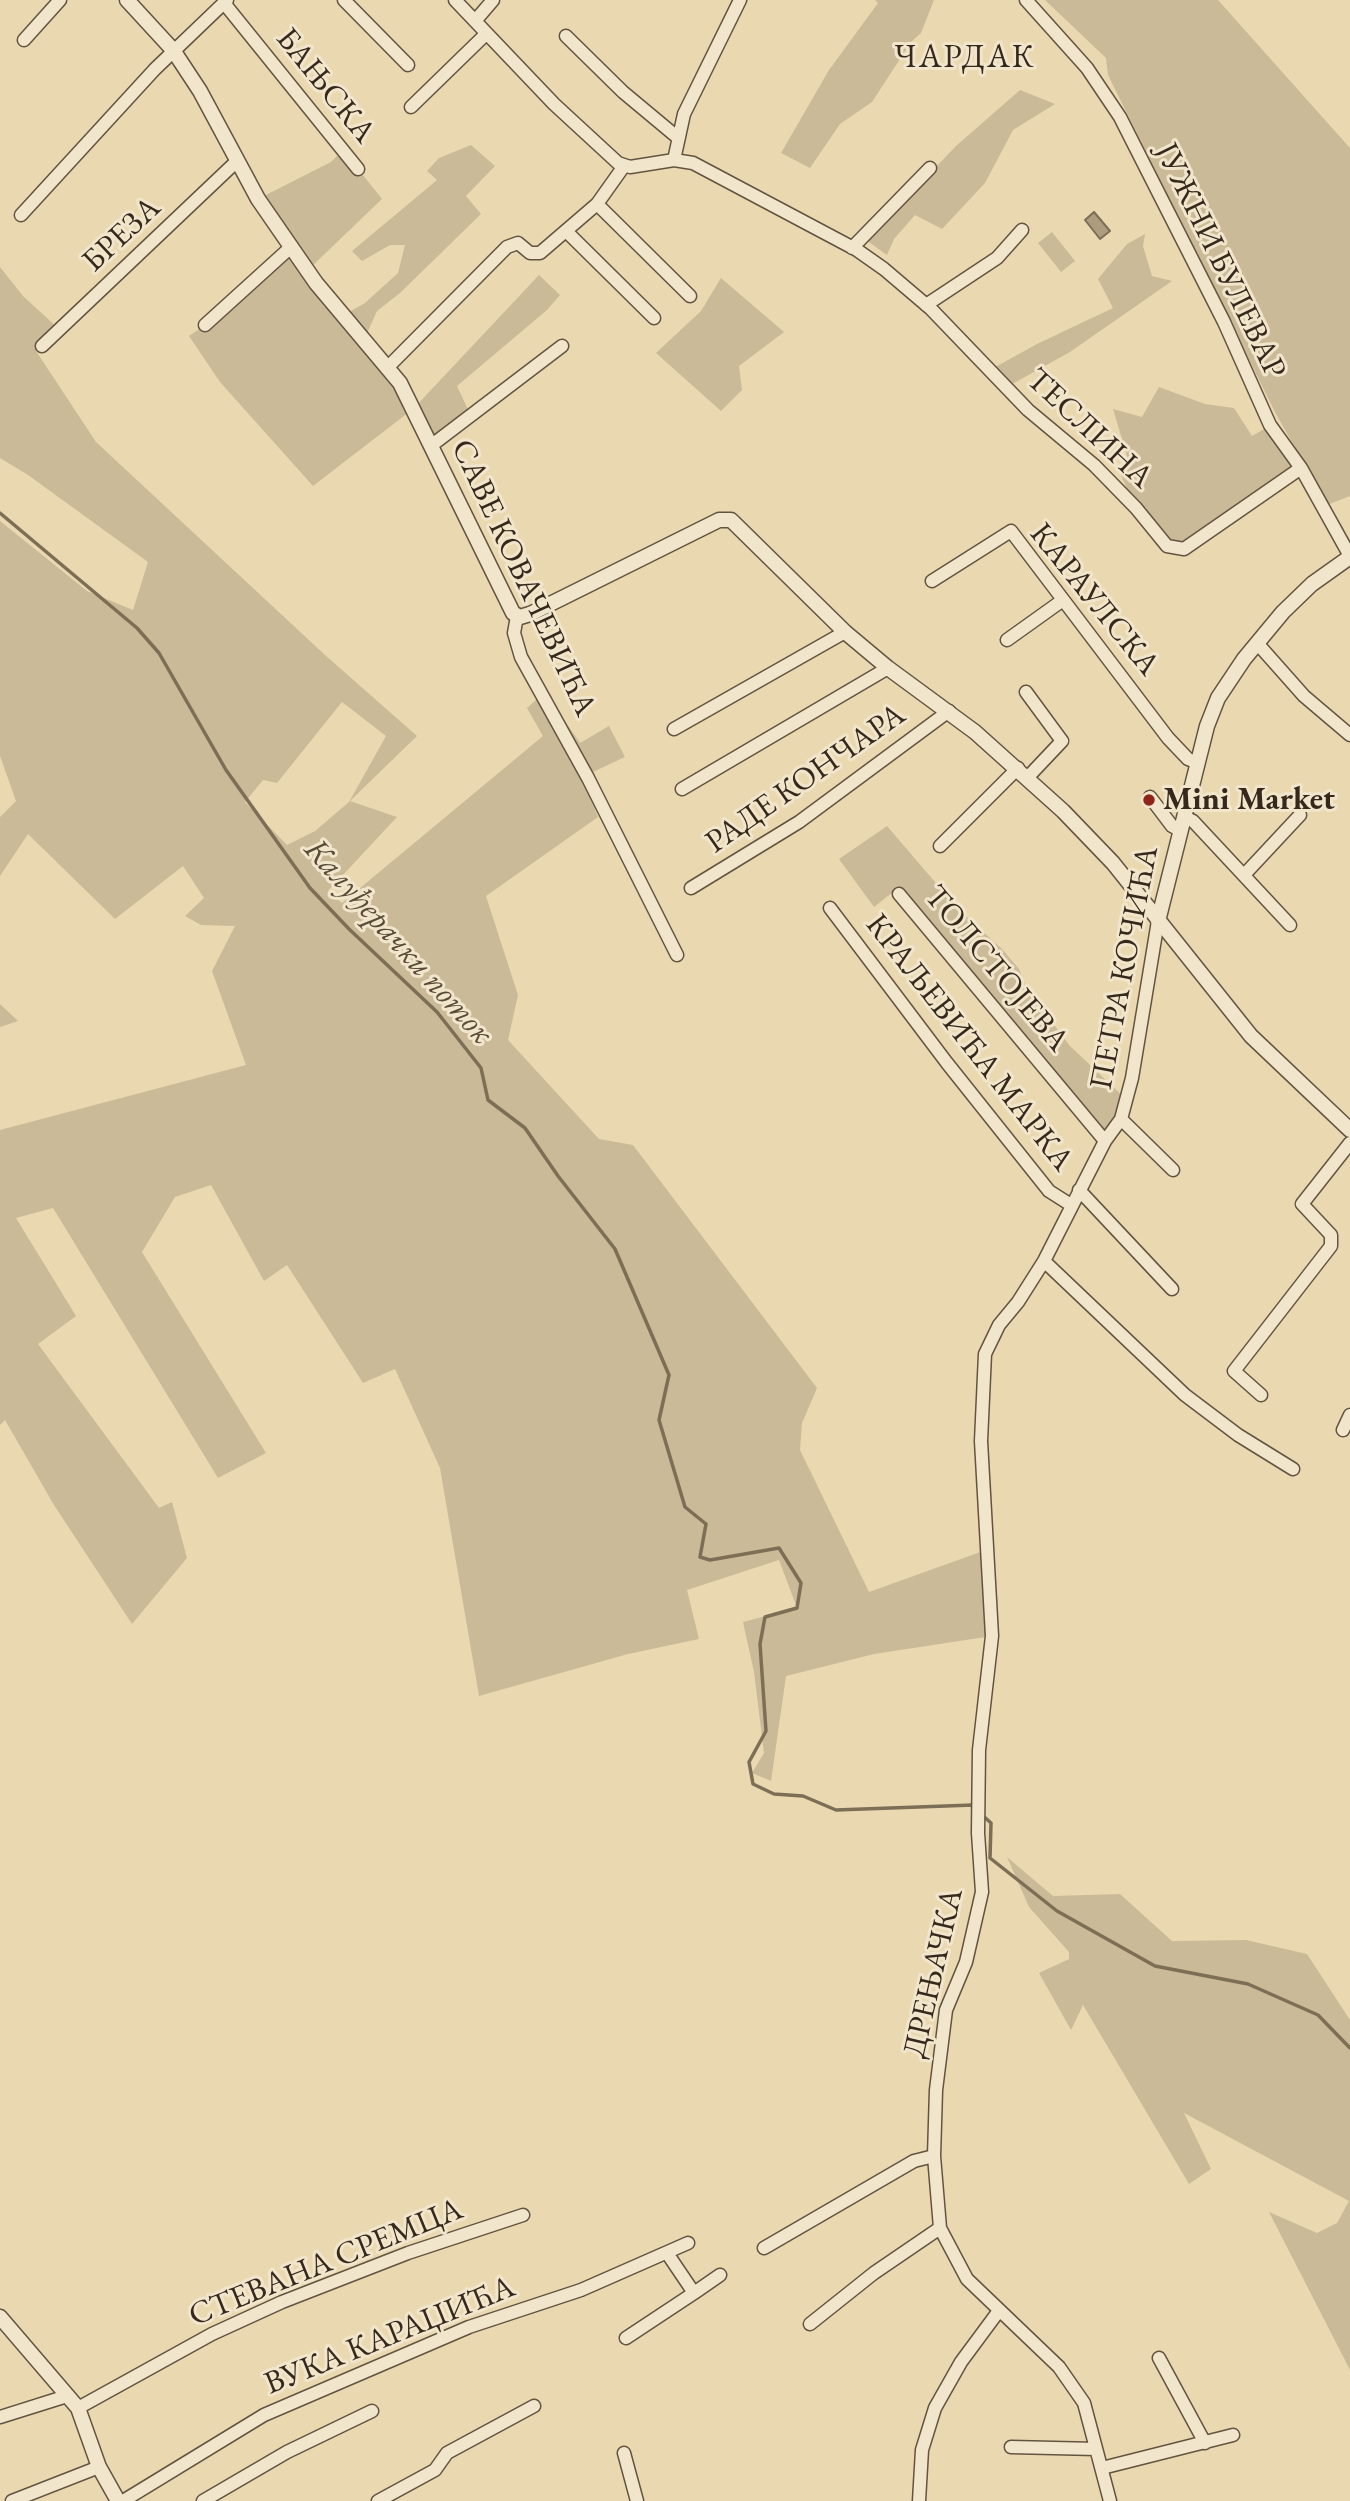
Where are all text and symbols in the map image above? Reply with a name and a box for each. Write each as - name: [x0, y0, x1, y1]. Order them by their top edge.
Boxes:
- street label: БАЊСКА: [267, 21, 383, 151]
- district label: ЧАРДАК: [895, 38, 1035, 78]
- street label: ЈУЖНИ БУЛЕВАР: [1146, 137, 1294, 385]
- street label: БРЕЗА: [75, 189, 169, 281]
- street label: ТЕСЛИНА: [1018, 361, 1160, 497]
- street label: САВЕ КОВАЧЕВИЋА: [442, 434, 604, 722]
- street label: КАРАУЛСКА: [1021, 516, 1167, 684]
- street label: РАДЕ КОНЧАРА: [699, 696, 913, 862]
- place label: Mini Market: [1163, 781, 1335, 819]
- marker: Mini Market: [1141, 792, 1157, 808]
- water label: Калуђерачки поток: [295, 831, 501, 1053]
- street label: ПЕТРА КОЧИЋА: [1083, 843, 1167, 1093]
- street label: ТОЛСТОЈЕВА: [915, 878, 1077, 1060]
- street label: КРАЉЕВИЋА МАРКА: [857, 907, 1081, 1179]
- street label: ДРЕЊАЧКА: [896, 1885, 972, 2061]
- street label: СТЕВАНА СРЕМЦА: [183, 2191, 469, 2335]
- street label: ВУКА КАРАЏИЋА: [259, 2268, 521, 2404]

